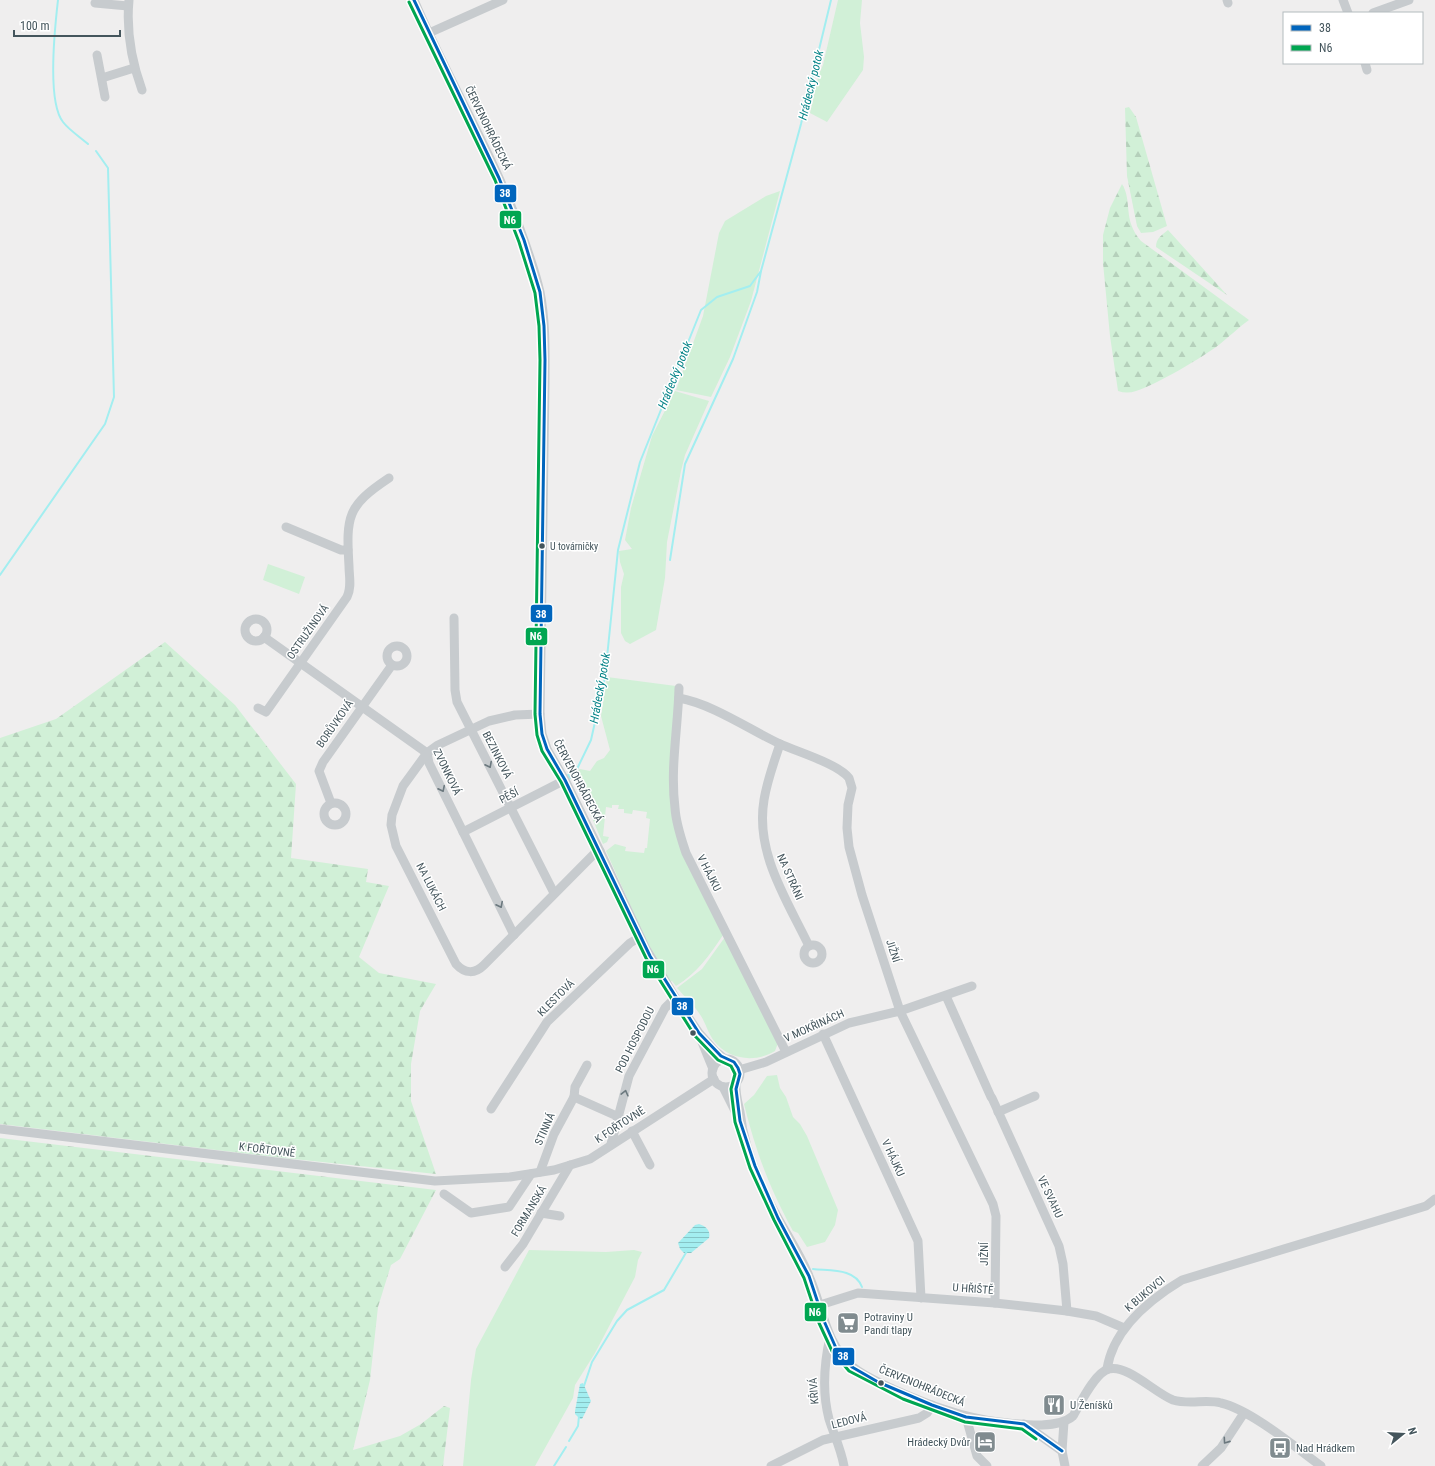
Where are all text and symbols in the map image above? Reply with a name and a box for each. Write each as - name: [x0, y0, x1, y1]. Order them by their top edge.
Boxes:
- scale bar: [14, 12, 120, 38]
- legend: [1283, 12, 1423, 64]
- text: 100 m: [20, 19, 50, 33]
- text: 38: [1319, 21, 1331, 35]
- text: N6: [1319, 41, 1332, 55]
- water label: Hrádecký potok: [796, 48, 827, 121]
- street label: ČERVENOHRÁDECKÁ: [462, 83, 515, 173]
- line badge: 38: [494, 184, 517, 203]
- text: 38: [499, 187, 511, 200]
- line badge: N6: [499, 210, 522, 229]
- text: N6: [504, 214, 517, 227]
- water label: Hrádecký potok: [655, 339, 695, 411]
- marker: U továrničky: [537, 541, 547, 551]
- place label: U továrničky: [550, 541, 598, 552]
- street label: OSTRUŽINOVÁ: [284, 602, 332, 662]
- line badge: 38: [530, 604, 553, 623]
- text: 38: [535, 608, 547, 621]
- line badge: N6: [525, 627, 548, 646]
- text: N6: [530, 630, 543, 643]
- water label: Hrádecký potok: [587, 651, 613, 724]
- street label: BORŮVKOVÁ: [313, 697, 357, 750]
- street label: BEZINKOVÁ: [480, 729, 515, 781]
- street label: ČERVENOHRÁDECKÁ: [551, 737, 606, 825]
- street label: ZVONKOVÁ: [430, 747, 464, 798]
- one-way arrow: [484, 761, 491, 768]
- one-way arrow: [437, 784, 445, 792]
- street label: PĚŠÍ: [497, 785, 522, 806]
- street label: V HÁJKU: [694, 852, 724, 894]
- street label: NA STRÁNI: [774, 852, 806, 902]
- street label: NA LUKÁCH: [413, 861, 449, 913]
- one-way arrow: [495, 901, 503, 908]
- street label: JIŽNÍ: [883, 938, 903, 965]
- line badge: N6: [642, 960, 665, 979]
- text: N6: [647, 963, 660, 976]
- street label: KLESTOVÁ: [535, 976, 578, 1019]
- line badge: 38: [671, 997, 694, 1016]
- text: 38: [676, 1000, 688, 1013]
- street label: POD HOSPODOU: [613, 1005, 657, 1075]
- street label: V MOKŘINÁCH: [782, 1007, 846, 1045]
- unlabelled marker: [688, 1028, 698, 1038]
- one-way arrow: [620, 1090, 628, 1096]
- street label: K FOŘTOVNĚ: [593, 1104, 648, 1146]
- street label: STINNÁ: [532, 1110, 558, 1147]
- street label: V HÁJKU: [879, 1137, 907, 1179]
- street label: K FOŘTOVNĚ: [238, 1140, 296, 1160]
- street label: VE SVAHU: [1035, 1174, 1065, 1220]
- street label: FORMANSKÁ: [509, 1183, 550, 1239]
- street label: JIŽNÍ: [978, 1241, 991, 1266]
- street label: K BUKOVCI: [1122, 1274, 1168, 1314]
- street label: U HŘIŠTĚ: [952, 1281, 994, 1297]
- line badge: N6: [804, 1302, 827, 1322]
- text: N6: [809, 1306, 822, 1319]
- supermarket icon: Potraviny U Pandí tlapy: [835, 1310, 861, 1336]
- place label: Potraviny U Pandí tlapy: [864, 1311, 913, 1337]
- line badge: 38: [832, 1347, 855, 1366]
- text: 38: [837, 1350, 849, 1363]
- street label: ČERVENOHRÁDECKÁ: [877, 1362, 968, 1409]
- street label: KŘIVÁ: [807, 1377, 821, 1405]
- unlabelled marker: [876, 1378, 886, 1388]
- restaurant icon: U Ženíšků: [1041, 1392, 1067, 1418]
- place label: U Ženíšků: [1070, 1399, 1113, 1412]
- street label: LEDOVÁ: [830, 1410, 868, 1432]
- north arrow: [1383, 1414, 1423, 1454]
- text: N: [1405, 1426, 1419, 1437]
- hotel icon: Hrádecký Dvůr: [972, 1429, 998, 1455]
- bus stop icon: Nad Hrádkem: [1267, 1435, 1293, 1461]
- place label: Hrádecký Dvůr: [907, 1436, 971, 1449]
- one-way arrow: [1224, 1437, 1231, 1444]
- place label: Nad Hrádkem: [1296, 1442, 1355, 1455]

